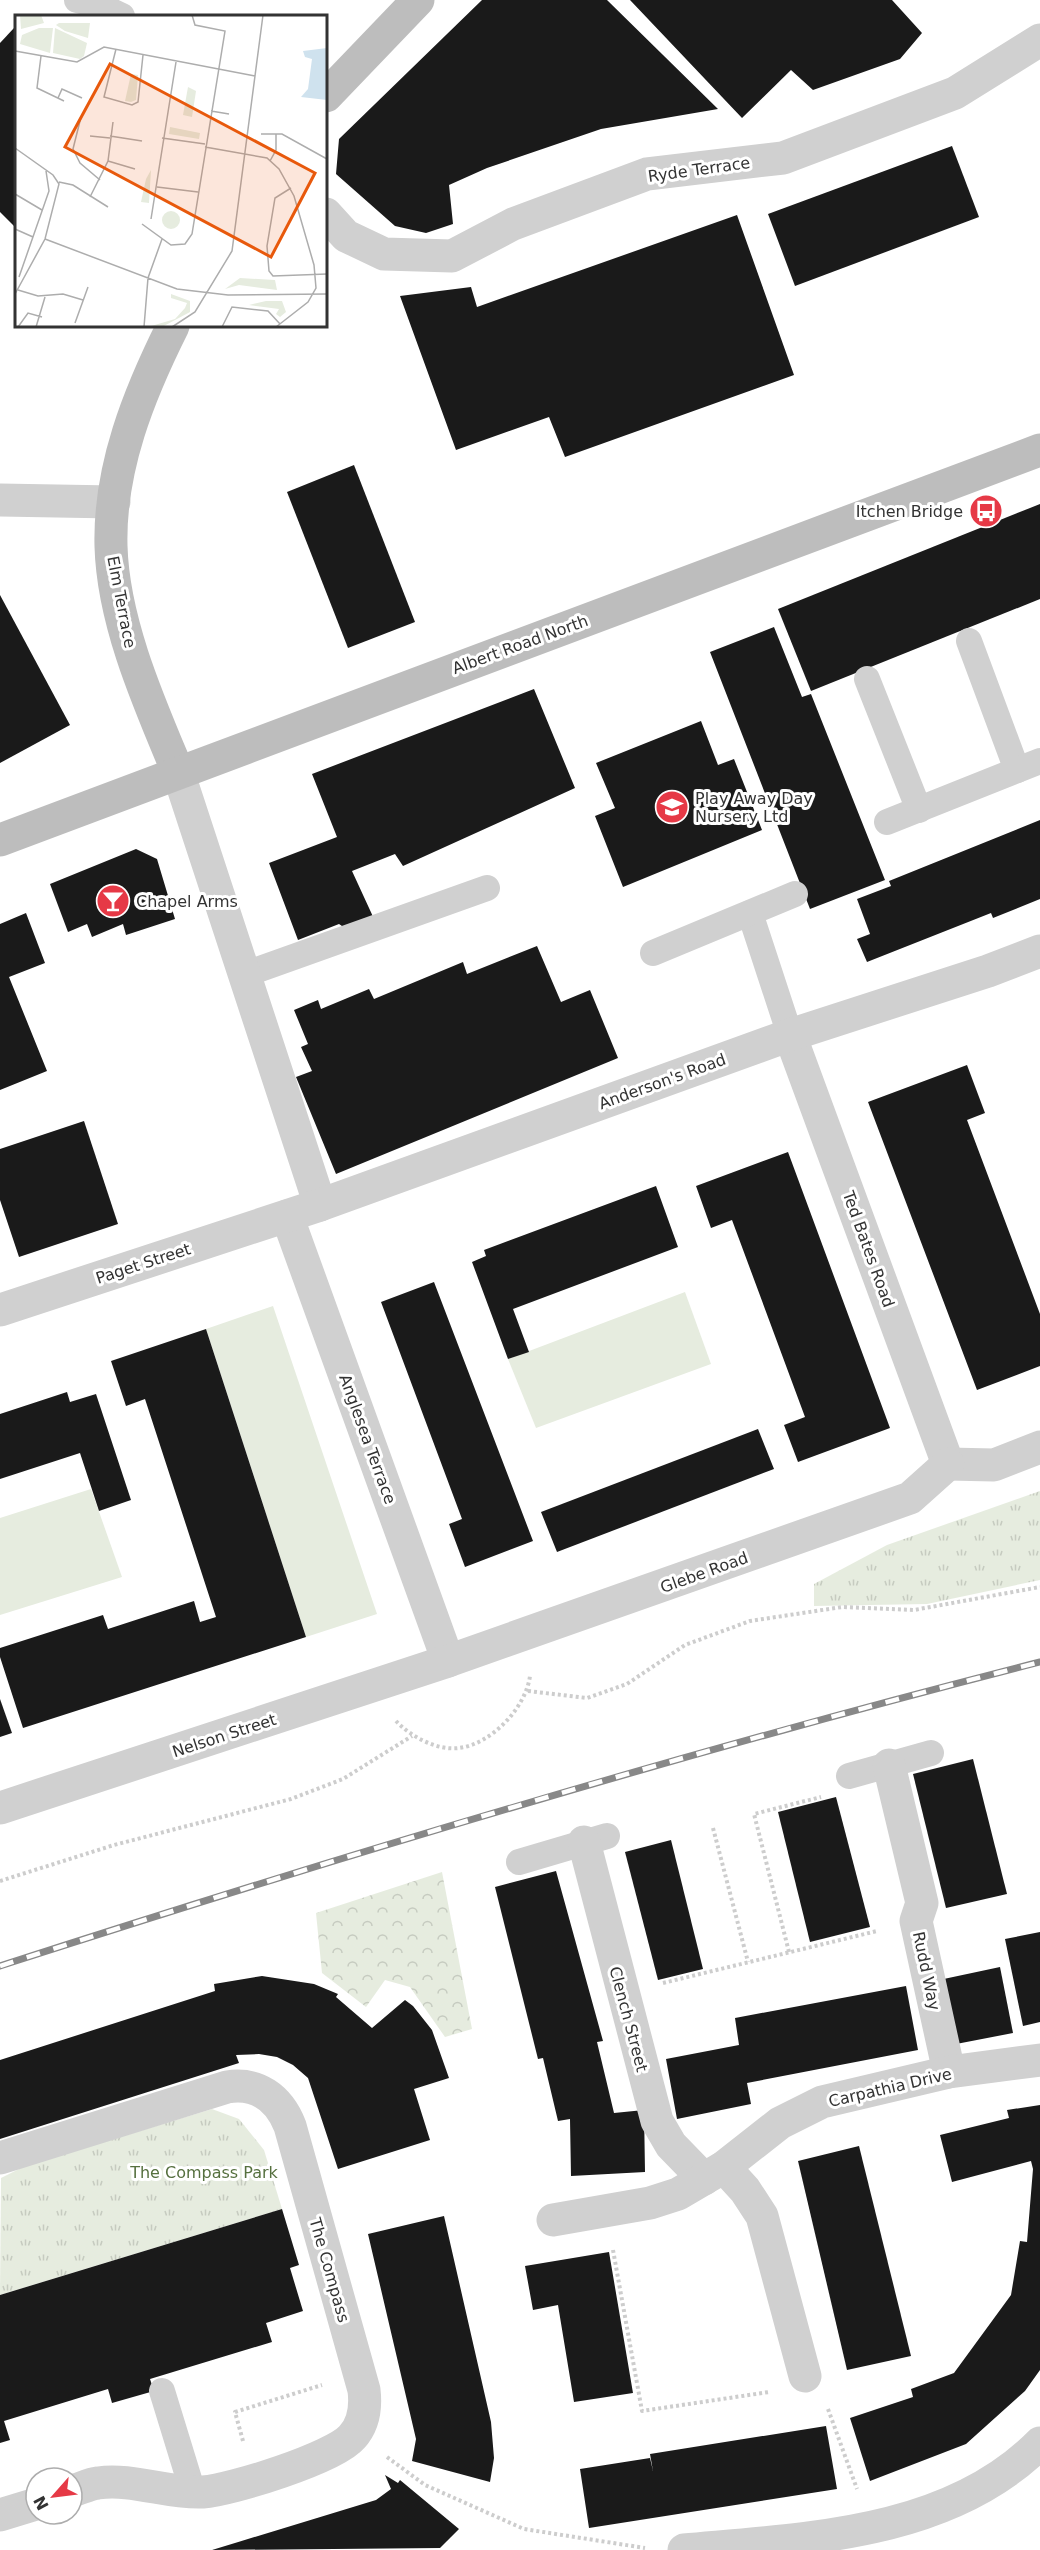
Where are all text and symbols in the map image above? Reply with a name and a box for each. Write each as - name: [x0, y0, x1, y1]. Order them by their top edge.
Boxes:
- inset map: [15, 15, 327, 327]
- street label: Ryde Terrace: [647, 153, 751, 186]
- bus stop icon: Itchen Bridge: [968, 493, 1004, 529]
- place label: Itchen Bridge: [856, 502, 963, 521]
- street label: Elm Terrace: [103, 554, 140, 650]
- street label: Albert Road North: [450, 611, 591, 678]
- school or university icon: Play Away Day Nursery Ltd: [654, 789, 690, 825]
- place label: Play Away Day Nursery Ltd: [695, 789, 813, 826]
- bar icon: Chapel Arms: [95, 883, 131, 919]
- place label: Chapel Arms: [136, 892, 238, 911]
- street label: Anderson's Road: [596, 1050, 728, 1113]
- street label: Ted Bates Road: [838, 1187, 898, 1310]
- street label: Paget Street: [93, 1239, 193, 1288]
- street label: Anglesea Terrace: [335, 1372, 400, 1507]
- street label: Glebe Road: [658, 1548, 751, 1597]
- street label: Nelson Street: [170, 1710, 279, 1761]
- street label: Rudd Way: [909, 1930, 944, 2012]
- street label: Clench Street: [605, 1964, 652, 2074]
- street label: Carpathia Drive: [827, 2064, 954, 2111]
- park label: The Compass Park: [129, 2163, 279, 2182]
- street label: The Compass: [305, 2215, 354, 2325]
- north arrow: [24, 2466, 84, 2526]
- text: N: [30, 2492, 53, 2513]

